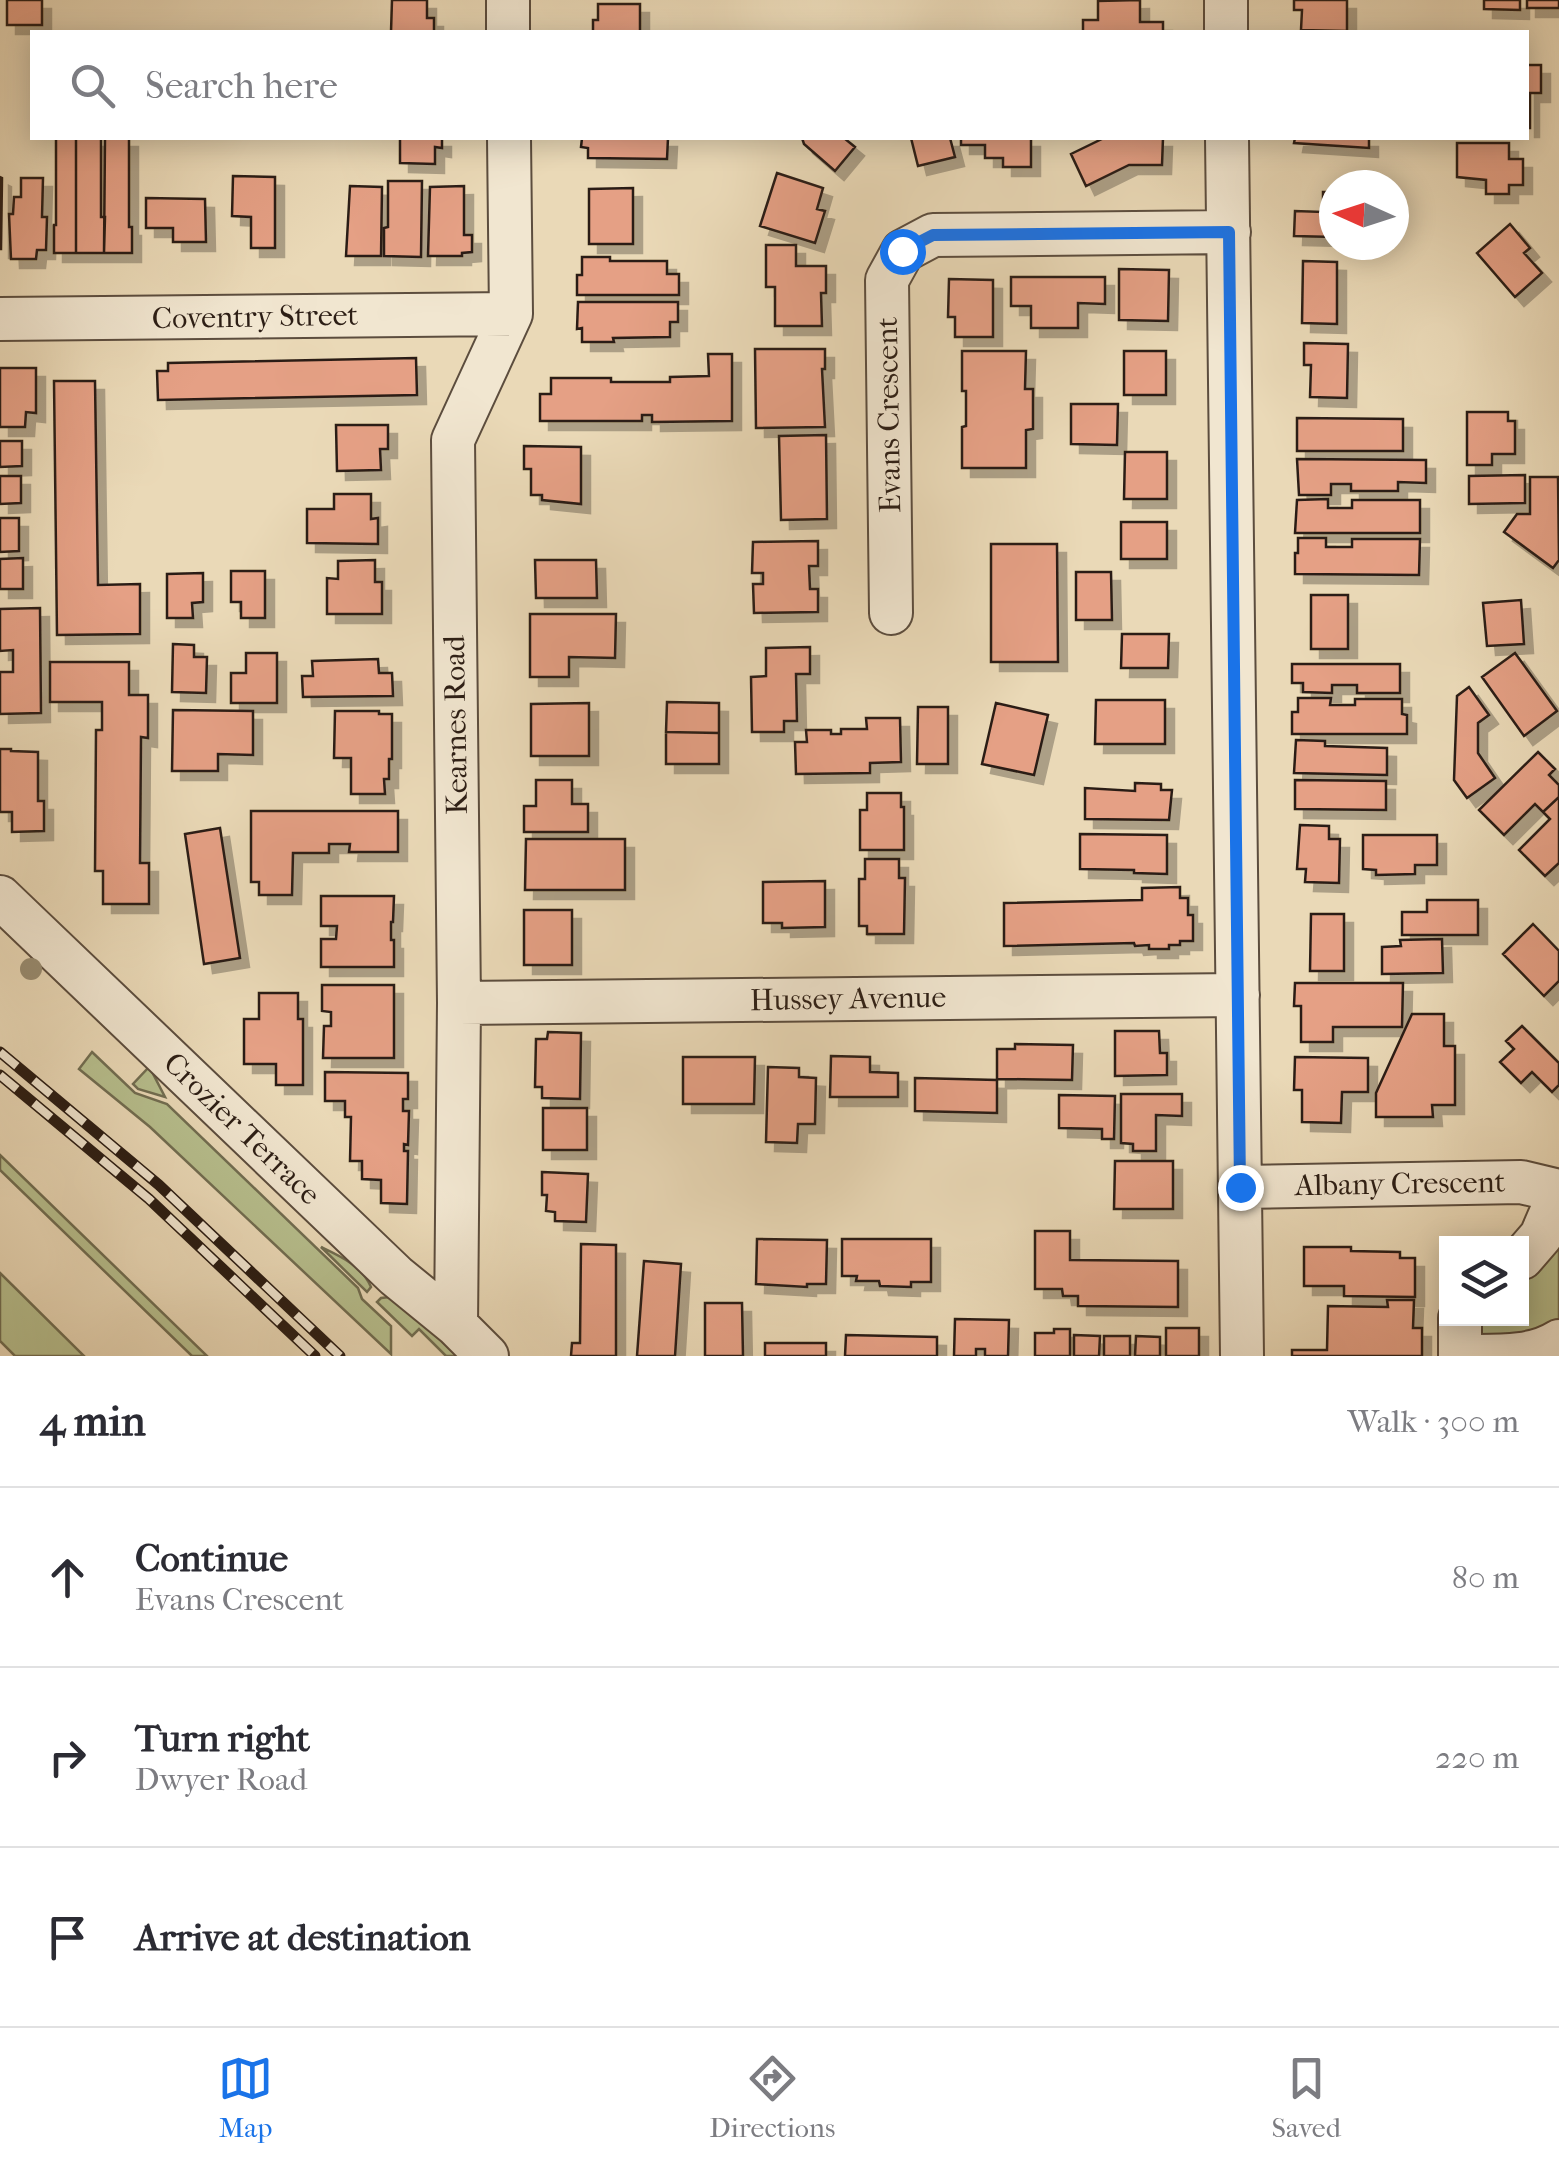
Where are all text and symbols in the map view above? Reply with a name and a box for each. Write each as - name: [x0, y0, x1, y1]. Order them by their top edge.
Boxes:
- search box: [30, 30, 1529, 140]
- icon: search: [65, 58, 120, 113]
- text: Search here: [145, 63, 338, 108]
- north arrow: [1319, 170, 1409, 260]
- route start: [880, 229, 926, 275]
- street label: Coventry Street: [152, 298, 359, 336]
- street label: Evans Crescent: [870, 316, 908, 513]
- street label: Kearnes Road: [437, 634, 475, 815]
- street label: Hussey Avenue: [750, 980, 947, 1018]
- street label: Crozier Terrace: [157, 1046, 328, 1212]
- route end: [1218, 1165, 1264, 1211]
- street label: Albany Crescent: [1293, 1165, 1506, 1203]
- map controls: [1439, 1236, 1529, 1326]
- button: layers: [1439, 1236, 1529, 1326]
- text: 4 min: [40, 1397, 146, 1446]
- text: Walk · 300 m: [1348, 1403, 1519, 1440]
- text: Continue: [135, 1536, 288, 1581]
- icon: ahead: [40, 1550, 95, 1605]
- text: 80 m: [1452, 1559, 1519, 1596]
- text: Evans Crescent: [135, 1581, 344, 1618]
- text: Turn right: [135, 1716, 310, 1761]
- icon: right: [40, 1730, 95, 1785]
- text: 220 m: [1435, 1739, 1519, 1776]
- text: Dwyer Road: [135, 1761, 307, 1798]
- icon: arrive: [40, 1910, 95, 1965]
- text: Arrive at destination: [135, 1915, 471, 1960]
- tab: Map: [218, 2051, 273, 2144]
- tab: Directions: [709, 2051, 835, 2144]
- tab: Saved: [1271, 2051, 1341, 2144]

